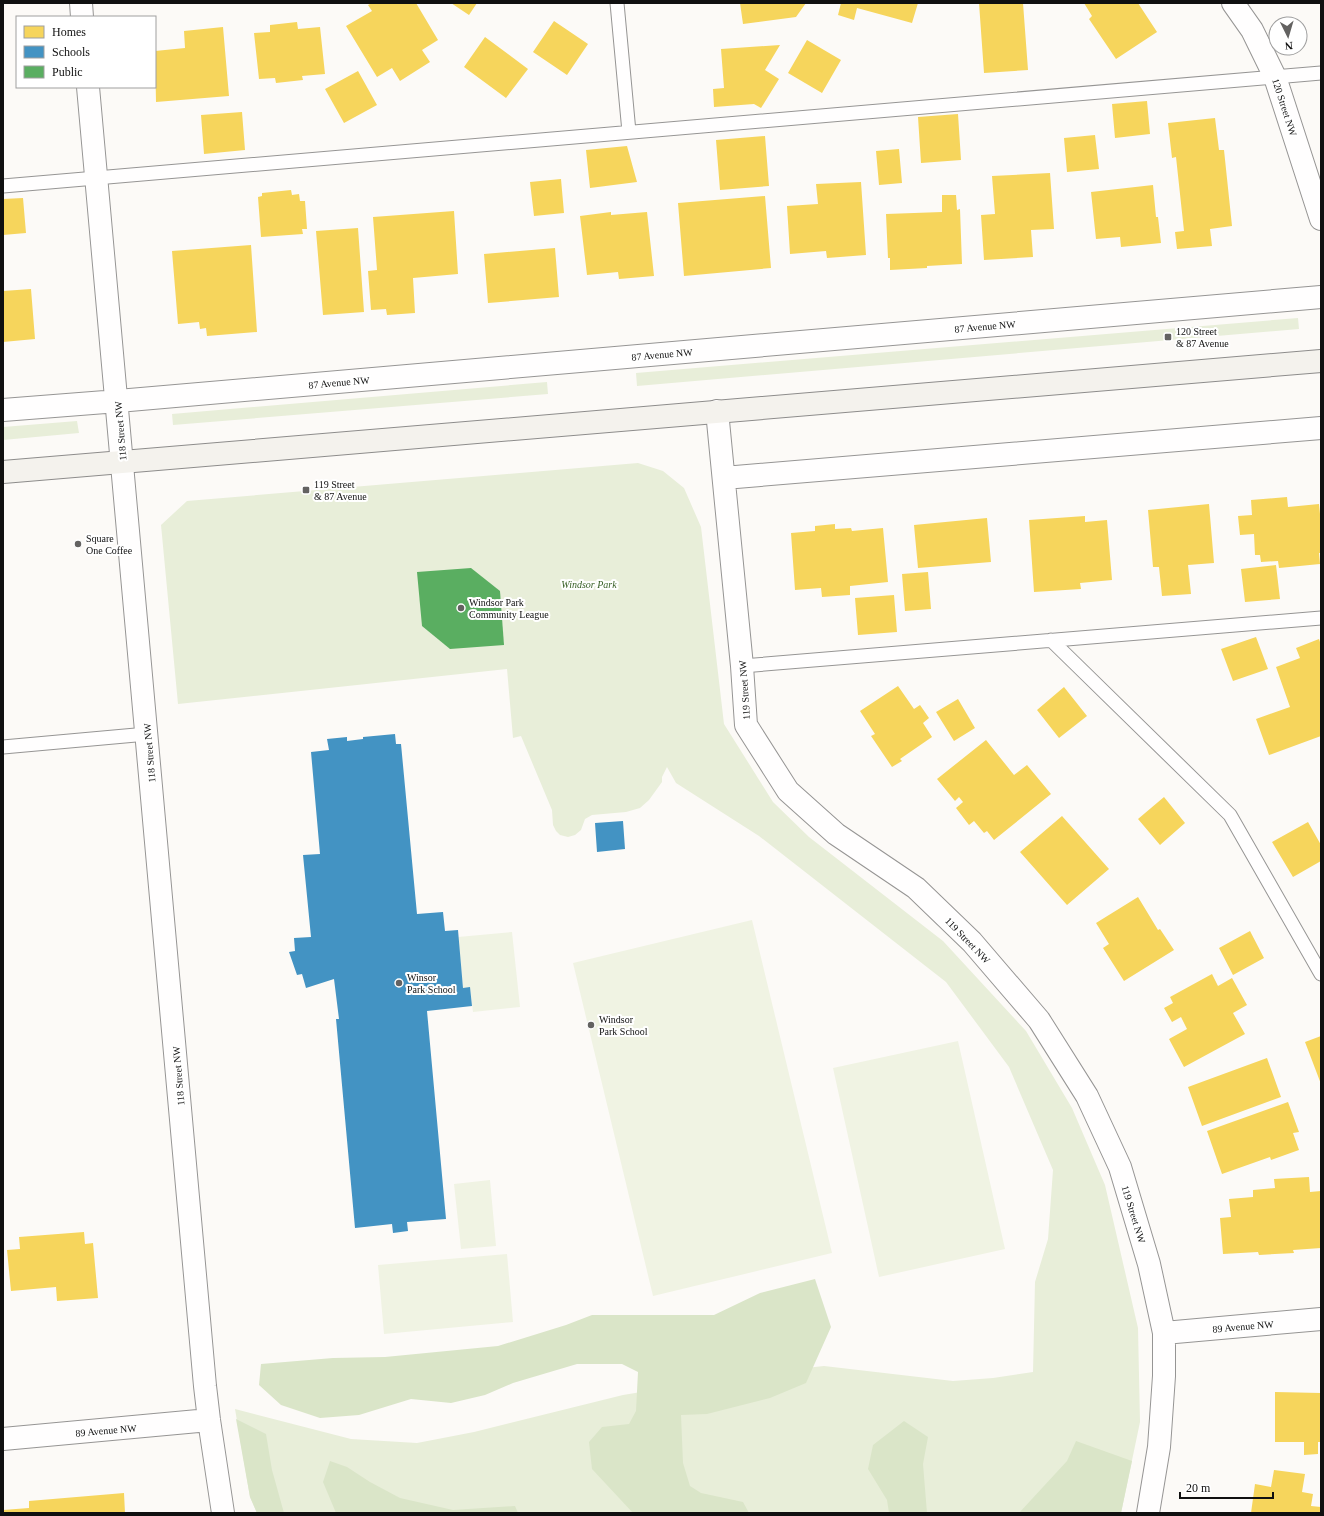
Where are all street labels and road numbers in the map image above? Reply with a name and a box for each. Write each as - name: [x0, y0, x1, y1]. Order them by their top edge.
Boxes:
- street label: 120 Street NW: [1270, 77, 1299, 138]
- street label: 87 Avenue NW: [954, 318, 1017, 335]
- street label: 87 Avenue NW: [631, 346, 694, 363]
- street label: 87 Avenue NW: [308, 374, 371, 391]
- street label: 118 Street NW: [112, 400, 129, 461]
- street label: 119 Street NW: [737, 659, 752, 720]
- street label: 118 Street NW: [141, 722, 158, 783]
- street label: 119 Street NW: [943, 915, 993, 966]
- street label: 118 Street NW: [170, 1045, 187, 1106]
- street label: 119 Street NW: [1120, 1184, 1148, 1245]
- street label: 89 Avenue NW: [1212, 1318, 1275, 1335]
- street label: 89 Avenue NW: [75, 1422, 138, 1439]

